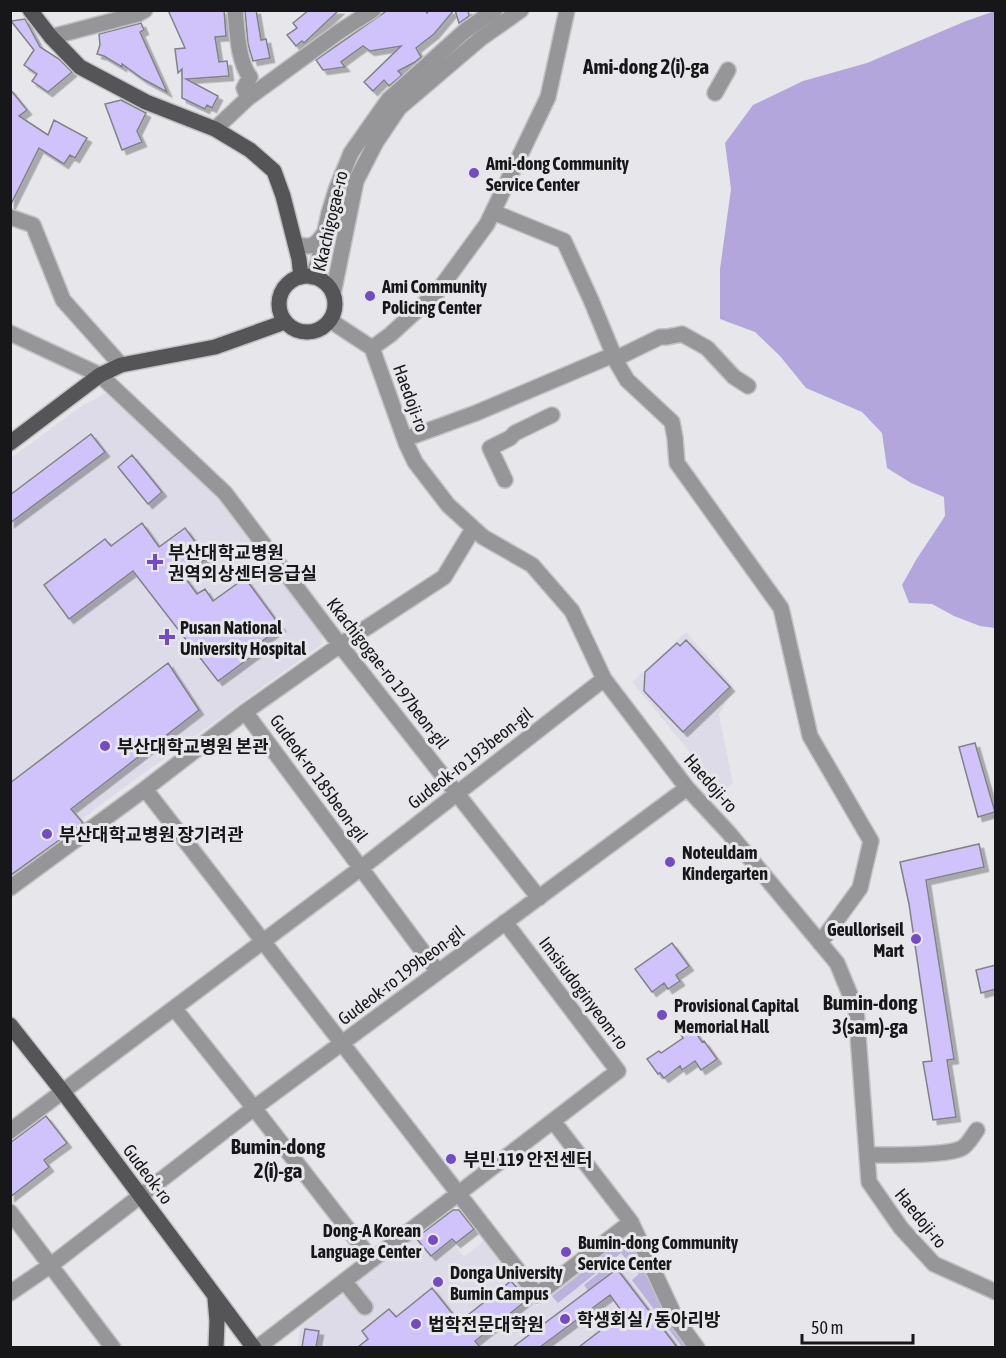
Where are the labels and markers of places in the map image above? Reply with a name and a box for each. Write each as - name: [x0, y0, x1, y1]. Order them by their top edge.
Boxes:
- place label: Ami-dong Community Service Center: [485, 153, 630, 195]
- marker: Ami-dong Community Service Center: [467, 166, 481, 180]
- place label: Ami Community Policing Center: [381, 276, 488, 318]
- marker: Ami Community Policing Center: [363, 289, 377, 303]
- place label: 부산대학교병원 권역외상센터응급실: [168, 542, 317, 584]
- marker: 부산대학교병원 권역외상센터응급실: [146, 553, 164, 571]
- place label: Pusan National University Hospital: [180, 617, 306, 659]
- marker: Pusan National University Hospital: [158, 628, 176, 646]
- place label: 부산대학교병원 본관: [117, 736, 269, 757]
- marker: 부산대학교병원 본관: [98, 739, 112, 753]
- place label: 부산대학교병원 장기려관: [59, 824, 244, 845]
- marker: 부산대학교병원 장기려관: [40, 827, 54, 841]
- place label: Noteuldam Kindergarten: [682, 842, 768, 884]
- marker: Noteuldam Kindergarten: [663, 855, 677, 869]
- place label: Geulloriseil Mart: [827, 919, 905, 961]
- marker: Geulloriseil Mart: [909, 932, 923, 946]
- place label: Provisional Capital Memorial Hall: [674, 995, 799, 1037]
- marker: Provisional Capital Memorial Hall: [655, 1008, 669, 1022]
- place label: 부민 119 안전센터: [463, 1149, 593, 1170]
- marker: 부민 119 안전센터: [444, 1152, 458, 1166]
- place label: Dong-A Korean Language Center: [311, 1220, 422, 1262]
- place label: Bumin-dong Community Service Center: [578, 1232, 739, 1274]
- marker: Dong-A Korean Language Center: [426, 1233, 440, 1247]
- marker: Bumin-dong Community Service Center: [559, 1245, 573, 1259]
- place label: Donga University Bumin Campus: [450, 1262, 563, 1304]
- marker: Donga University Bumin Campus: [431, 1275, 445, 1289]
- place label: 학생회실 / 동아리방: [577, 1309, 721, 1330]
- marker: 학생회실 / 동아리방: [558, 1312, 572, 1326]
- place label: 법학전문대학원: [428, 1314, 544, 1335]
- marker: 법학전문대학원: [409, 1317, 423, 1331]

